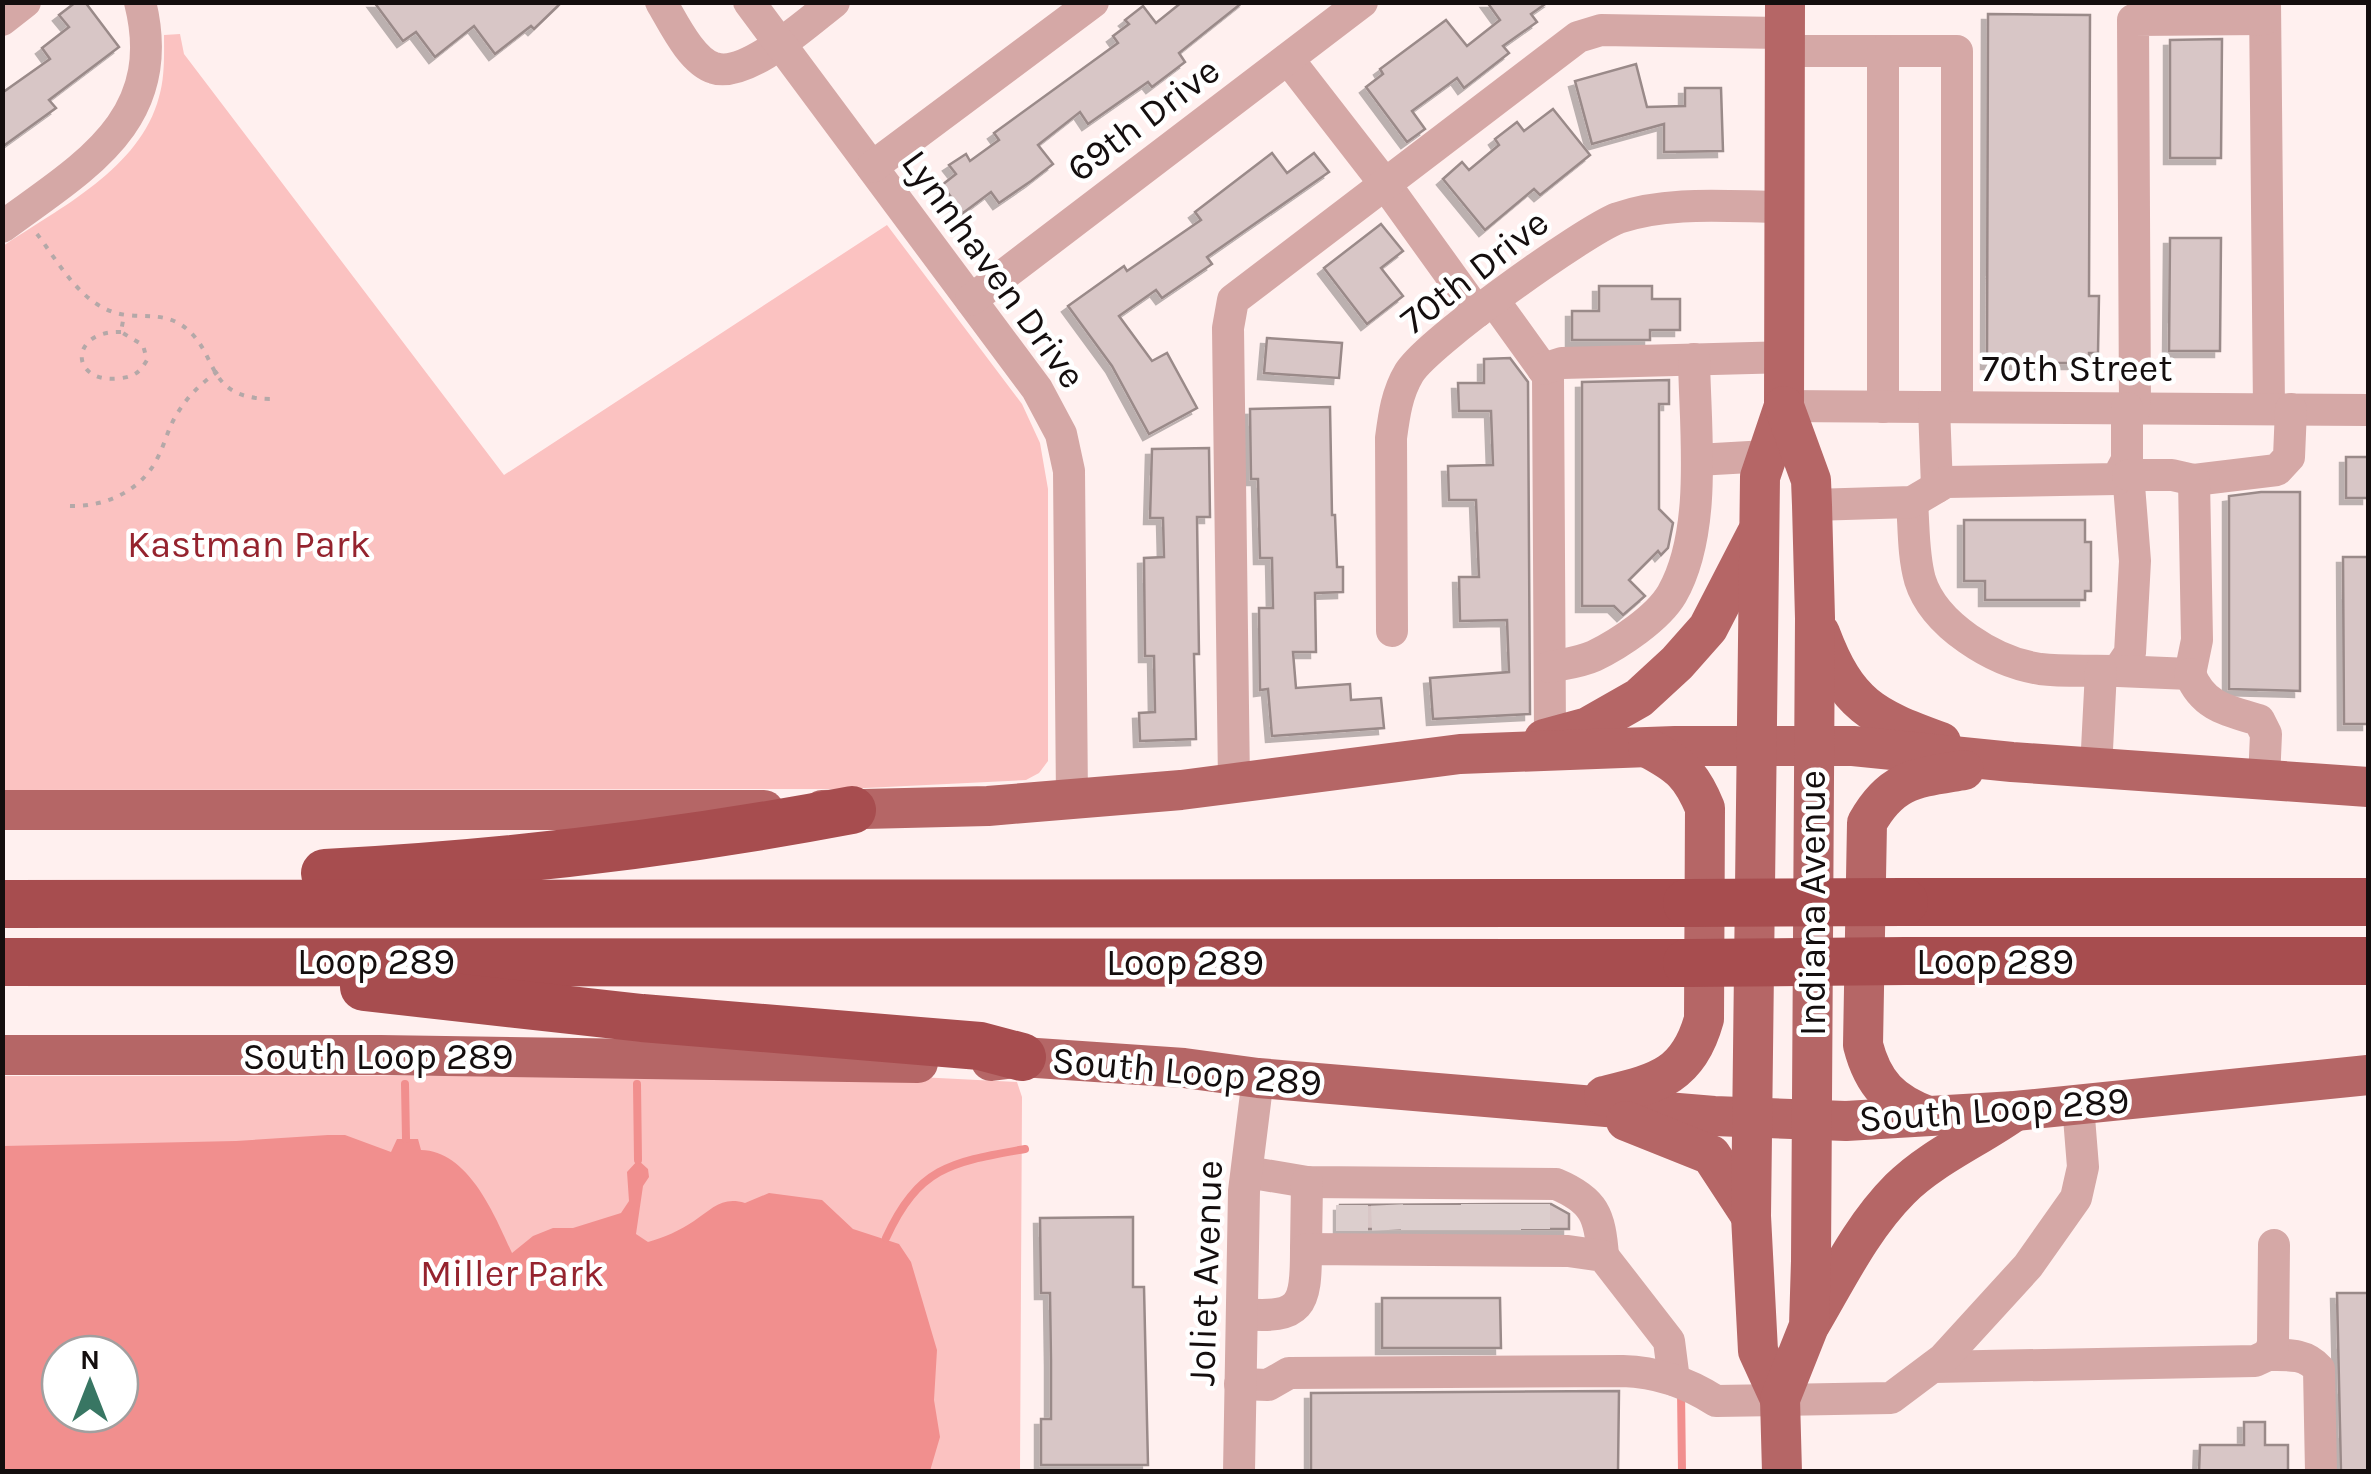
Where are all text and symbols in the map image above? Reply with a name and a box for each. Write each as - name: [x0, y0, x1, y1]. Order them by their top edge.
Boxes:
- street label: 69th Drive: [1058, 48, 1228, 191]
- street label: Lynnhaven Drive: [892, 141, 1095, 397]
- street label: 70th Drive: [1391, 200, 1557, 343]
- street label: 70th Street: [1982, 346, 2172, 391]
- park label: Kastman Park: [127, 522, 371, 567]
- street label: Indiana Avenue: [1790, 770, 1835, 1036]
- street label: Loop 289: [297, 939, 455, 984]
- street label: Loop 289: [1916, 939, 2074, 984]
- street label: Loop 289: [1106, 940, 1264, 985]
- street label: South Loop 289: [243, 1034, 513, 1079]
- street label: South Loop 289: [1050, 1037, 1324, 1106]
- street label: South Loop 289: [1857, 1078, 2131, 1141]
- street label: Joliet Avenue: [1179, 1159, 1232, 1387]
- park label: Miller Park: [420, 1251, 604, 1296]
- north arrow: [40, 1334, 140, 1434]
- text: N: [80, 1343, 100, 1376]

